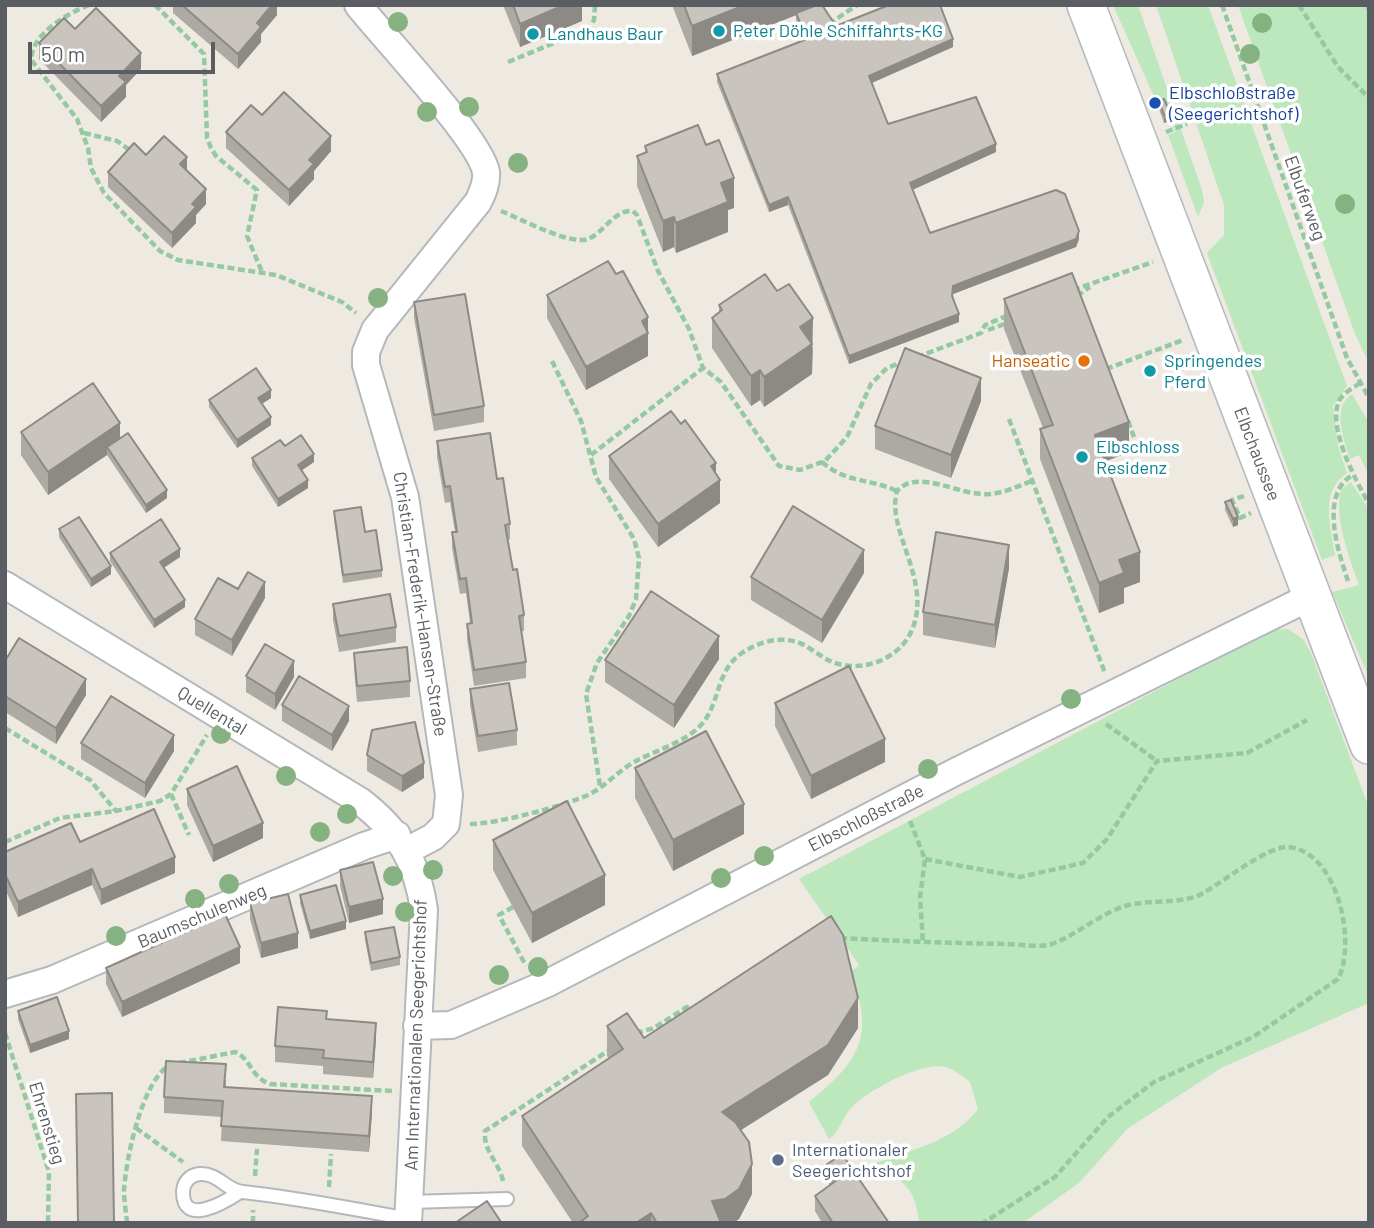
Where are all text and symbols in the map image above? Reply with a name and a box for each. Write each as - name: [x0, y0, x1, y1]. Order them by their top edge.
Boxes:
- place label: Peter Döhle Schiffahrts-KG: [733, 20, 943, 42]
- place label: Landhaus Baur: [547, 23, 663, 45]
- marker: Peter Döhle Schiffahrts-KG: [711, 23, 727, 39]
- marker: Landhaus Baur: [525, 26, 541, 42]
- scale bar: [32, 28, 219, 72]
- text: 50 m: [41, 41, 85, 66]
- place label: Elbschloßstraße (Seegerichtshof): [1169, 82, 1298, 124]
- marker: Elbschloßstraße (Seegerichtshof): [1147, 95, 1163, 111]
- street label: Elbuferweg: [1280, 153, 1330, 243]
- place label: Hanseatic: [992, 350, 1070, 372]
- place label: Springendes Pferd: [1164, 350, 1262, 392]
- marker: Hanseatic: [1076, 353, 1092, 369]
- marker: Springendes Pferd: [1142, 363, 1158, 379]
- street label: Elbchaussee: [1229, 404, 1285, 504]
- place label: Elbschloss Residenz: [1096, 436, 1180, 478]
- marker: Elbschloss Residenz: [1074, 449, 1090, 465]
- street label: Christian-Frederik-Hansen-Straße: [388, 470, 452, 738]
- street label: Quellental: [173, 682, 251, 740]
- street label: Elbschloßstraße: [805, 780, 927, 856]
- street label: Baumschulenweg: [135, 879, 269, 953]
- street label: Am Internationalen Seegerichtshof: [400, 899, 432, 1171]
- street label: Ehrenstieg: [24, 1079, 70, 1167]
- place label: Internationaler Seegerichtshof: [792, 1139, 912, 1182]
- marker: Internationaler Seegerichtshof: [770, 1152, 786, 1168]

